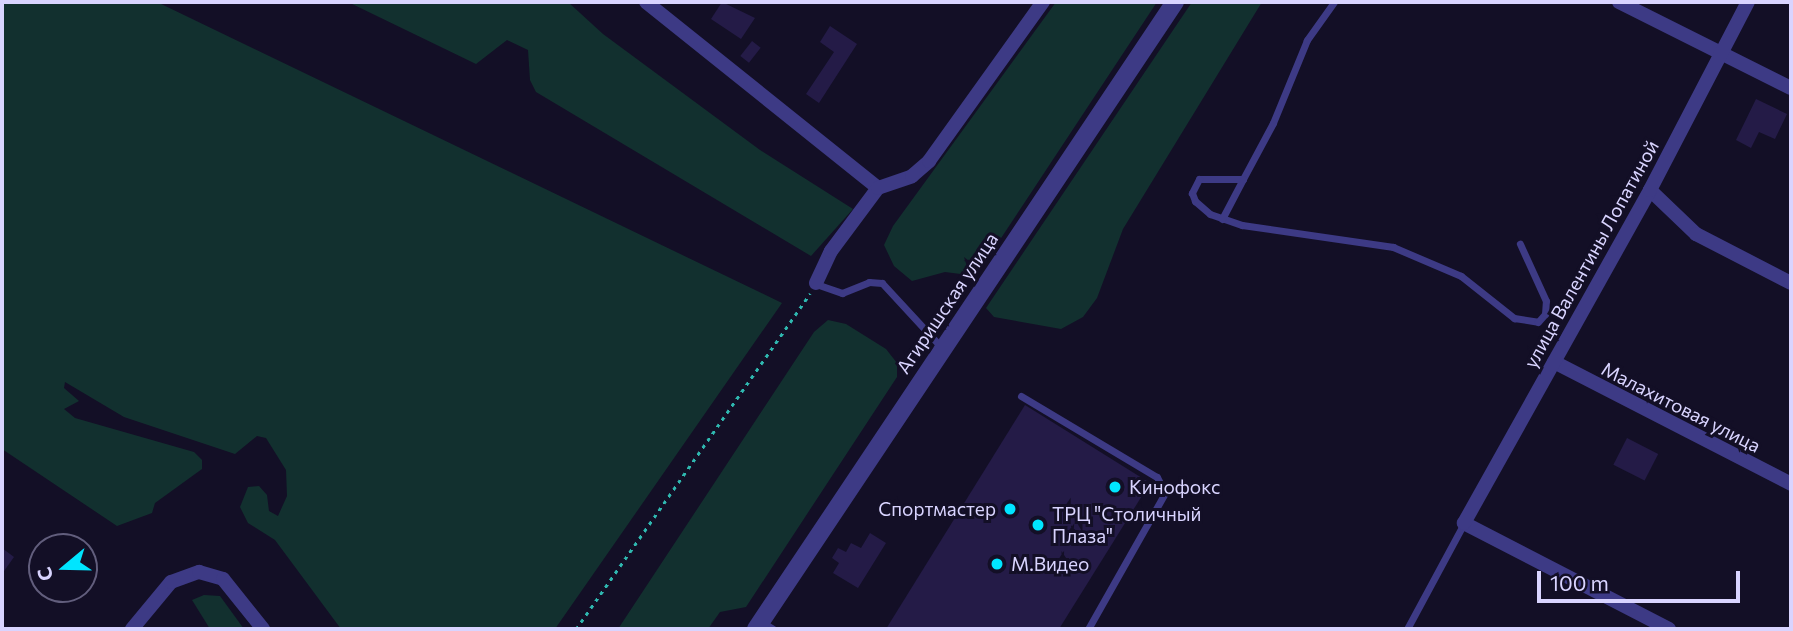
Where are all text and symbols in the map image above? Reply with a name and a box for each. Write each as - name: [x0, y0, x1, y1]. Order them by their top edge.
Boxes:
- street label: улица Валентины Лопатиной: [1519, 136, 1663, 372]
- street label: Агиришская улица: [891, 228, 1003, 378]
- street label: Малахитовая улица: [1598, 357, 1764, 457]
- place label: Кинофокс: [1129, 476, 1220, 498]
- marker: Кинофокс: [1107, 479, 1123, 495]
- place label: Спортмастер: [878, 498, 996, 520]
- marker: Спортмастер: [1002, 501, 1018, 517]
- place label: ТРЦ "Столичный Плаза": [1052, 503, 1202, 547]
- marker: ТРЦ "Столичный Плаза": [1030, 517, 1046, 533]
- north arrow: [28, 533, 98, 603]
- place label: М.Видео: [1011, 553, 1089, 575]
- marker: М.Видео: [989, 556, 1005, 572]
- scale bar: [1541, 558, 1744, 602]
- text: С: [32, 564, 58, 584]
- text: 100 m: [1550, 570, 1609, 595]

